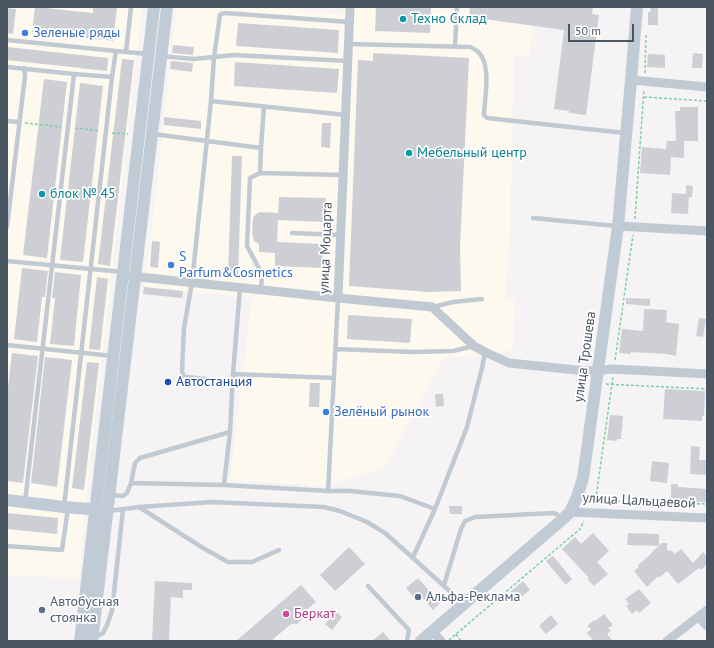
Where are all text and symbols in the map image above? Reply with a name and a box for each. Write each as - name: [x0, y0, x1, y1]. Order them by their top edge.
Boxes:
- place label: Техно Склад: [411, 11, 486, 27]
- marker: Техно Склад: [398, 14, 408, 24]
- scale bar: [570, 16, 636, 42]
- text: 50 m: [575, 23, 601, 38]
- place label: Зеленые ряды: [33, 25, 120, 41]
- marker: Зеленые ряды: [20, 28, 30, 38]
- place label: Мебельный центр: [417, 145, 527, 161]
- marker: Мебельный центр: [404, 148, 414, 158]
- place label: блок № 45: [50, 186, 116, 202]
- marker: блок № 45: [37, 189, 47, 199]
- street label: улица Моцарта: [316, 202, 336, 294]
- place label: S Parfum&Cosmetics: [179, 249, 293, 282]
- marker: S Parfum&Cosmetics: [166, 260, 176, 270]
- street label: улица Трошева: [570, 310, 600, 404]
- place label: Автостанция: [176, 374, 252, 390]
- marker: Автостанция: [163, 377, 173, 387]
- place label: Зелёный рынок: [334, 404, 429, 420]
- marker: Зелёный рынок: [321, 407, 331, 417]
- street label: улица Цальцаевой: [582, 490, 696, 512]
- place label: Альфа-Реклама: [426, 589, 520, 605]
- marker: Альфа-Реклама: [413, 592, 423, 602]
- place label: Автобусная стоянка: [50, 594, 119, 626]
- marker: Автобусная стоянка: [37, 605, 47, 615]
- place label: Беркат: [294, 606, 336, 622]
- marker: Беркат: [281, 609, 291, 619]

